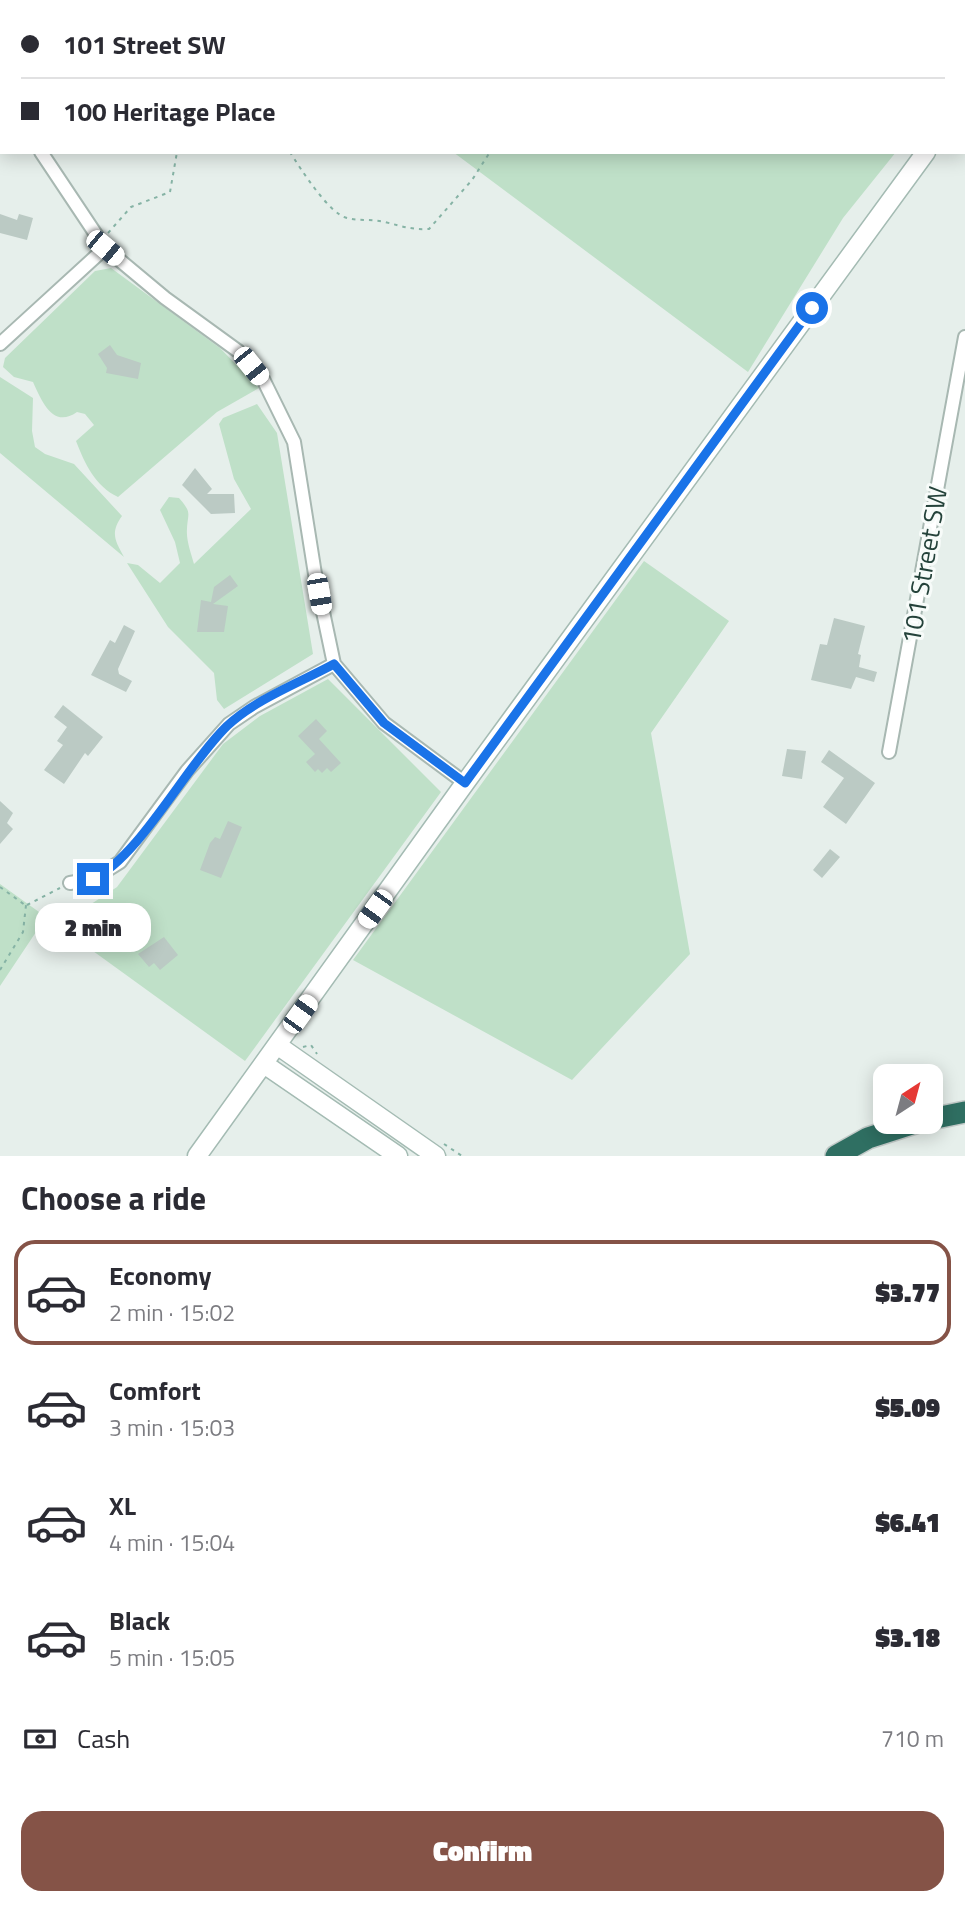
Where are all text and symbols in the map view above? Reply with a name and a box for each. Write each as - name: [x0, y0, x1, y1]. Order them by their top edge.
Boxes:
- text: 101 Street SW: [63, 25, 226, 64]
- text: 100 Heritage Place: [63, 92, 275, 131]
- car: [83, 226, 128, 270]
- route start: [796, 292, 828, 324]
- car: [230, 343, 273, 389]
- street label: 101 Street SW: [891, 483, 957, 647]
- car: [306, 571, 333, 617]
- route end: [77, 863, 109, 895]
- car: [355, 886, 396, 932]
- callout: 2 min: [35, 903, 151, 952]
- text: 2 min: [64, 910, 122, 945]
- car: [280, 991, 321, 1037]
- north arrow: [873, 1064, 943, 1134]
- map controls: [873, 1064, 943, 1134]
- text: Choose a ride: [21, 1174, 206, 1222]
- text: Economy: [109, 1256, 211, 1295]
- icon: car: [25, 1261, 88, 1324]
- text: $3.77: [875, 1273, 940, 1312]
- text: 2 min · 15:02: [109, 1295, 235, 1330]
- text: Comfort: [109, 1371, 201, 1410]
- icon: car: [25, 1376, 88, 1439]
- text: $5.09: [875, 1388, 940, 1427]
- text: 3 min · 15:03: [109, 1410, 235, 1445]
- text: XL: [109, 1486, 136, 1525]
- icon: car: [25, 1491, 88, 1554]
- text: $6.41: [875, 1503, 940, 1542]
- text: 4 min · 15:04: [109, 1525, 235, 1560]
- text: Black: [109, 1601, 170, 1640]
- icon: car: [25, 1606, 88, 1669]
- text: $3.18: [875, 1618, 940, 1657]
- text: 5 min · 15:05: [109, 1640, 235, 1675]
- text: Cash: [77, 1719, 130, 1758]
- icon: cash: [21, 1720, 59, 1758]
- text: 710 m: [881, 1721, 944, 1756]
- button: Confirm: [21, 1811, 944, 1891]

